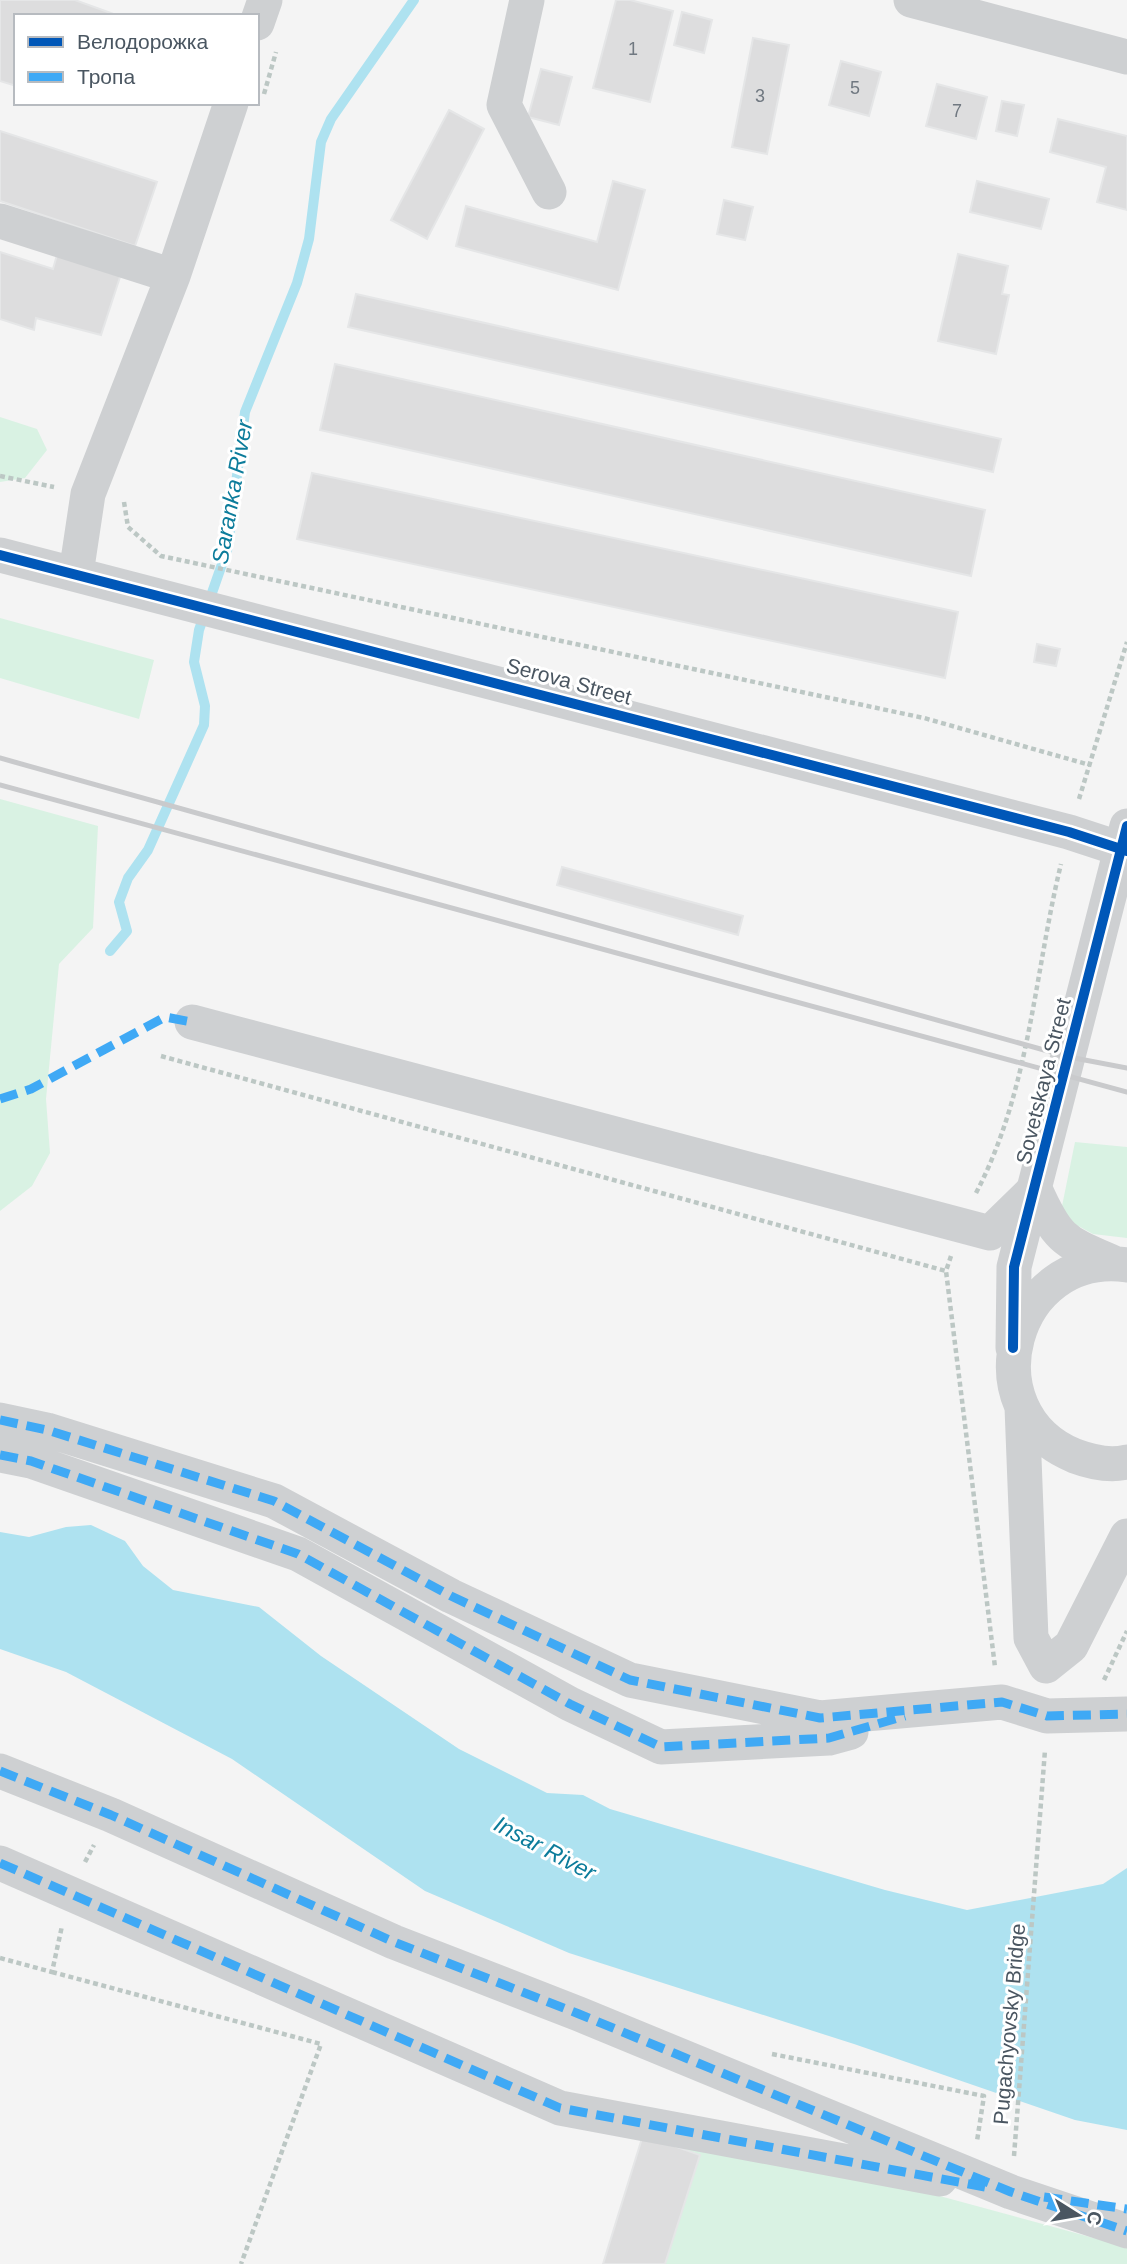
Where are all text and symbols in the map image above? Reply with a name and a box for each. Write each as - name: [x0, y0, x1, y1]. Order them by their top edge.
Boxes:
- legend: [14, 14, 259, 105]
- text: Велодорожка: [77, 30, 208, 53]
- house number: 1: [628, 39, 638, 59]
- text: Тропа: [77, 65, 135, 88]
- house number: 5: [850, 78, 860, 98]
- house number: 3: [755, 86, 765, 106]
- house number: 7: [952, 101, 962, 121]
- water label: Saranka River: [207, 417, 258, 566]
- street label: Serova Street: [504, 653, 634, 709]
- street label: Sovetskaya Street: [1011, 995, 1075, 1166]
- water label: Insar River: [490, 1810, 601, 1886]
- street label: Pugachyovsky Bridge: [989, 1922, 1029, 2126]
- north arrow: [1043, 2180, 1113, 2250]
- text: С: [1083, 2209, 1106, 2227]

